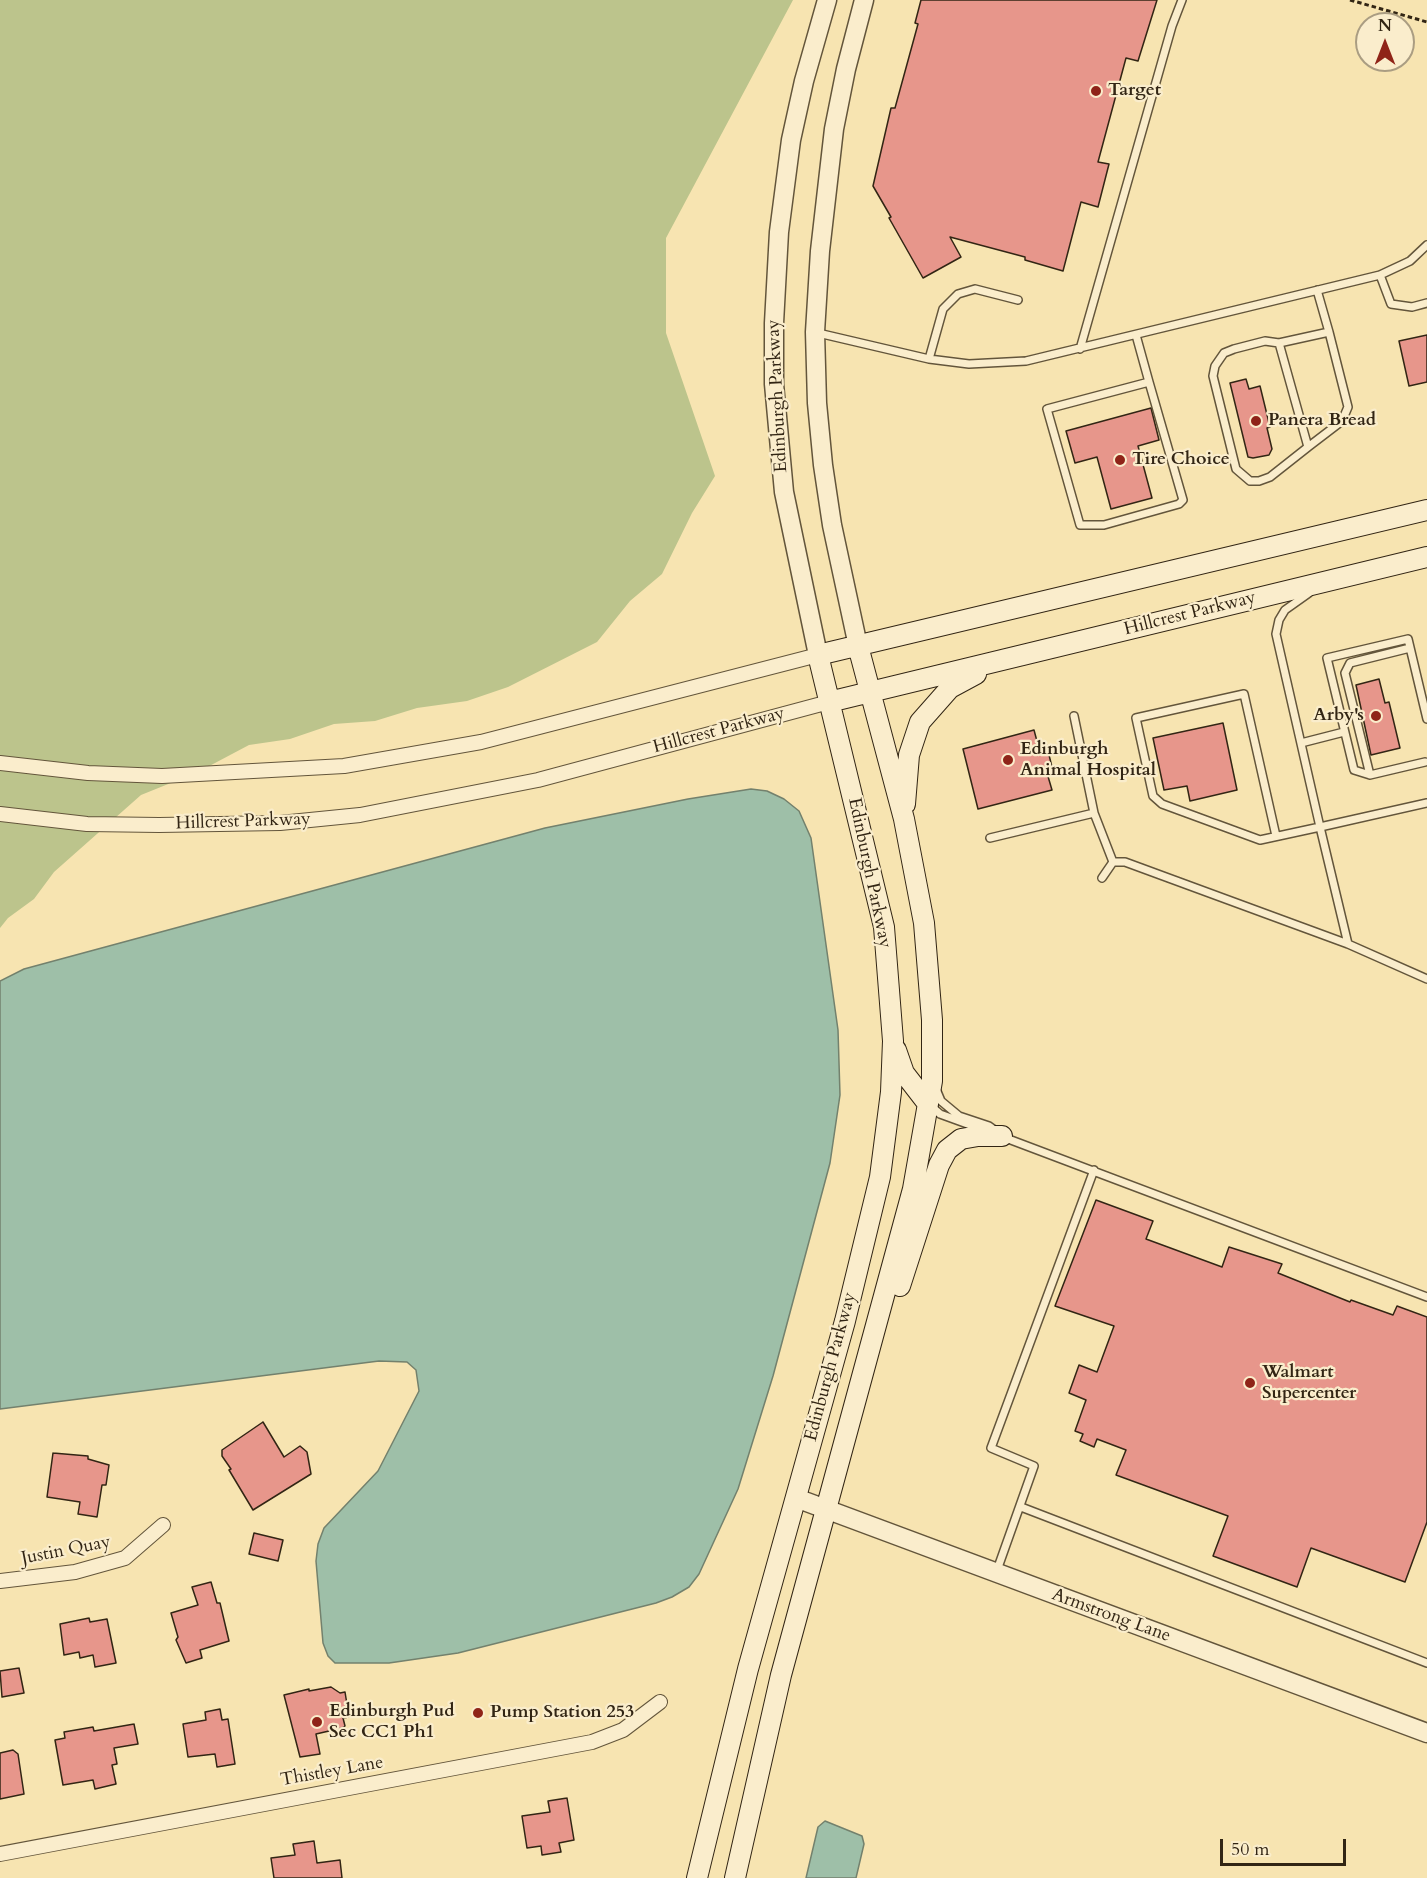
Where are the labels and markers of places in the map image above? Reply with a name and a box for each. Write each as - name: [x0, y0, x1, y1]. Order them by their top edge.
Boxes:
- place label: Target: [1108, 80, 1161, 102]
- marker: Target: [1089, 84, 1103, 98]
- place label: Panera Bread: [1268, 410, 1376, 432]
- marker: Panera Bread: [1249, 414, 1263, 428]
- place label: Tire Choice: [1132, 449, 1230, 471]
- marker: Tire Choice: [1113, 453, 1127, 467]
- place label: Arby's: [1313, 705, 1364, 727]
- marker: Arby's: [1369, 709, 1383, 723]
- place label: Edinburgh Animal Hospital: [1020, 739, 1156, 782]
- marker: Edinburgh Animal Hospital: [1001, 753, 1015, 767]
- place label: Walmart Supercenter: [1262, 1362, 1356, 1404]
- marker: Walmart Supercenter: [1243, 1376, 1257, 1390]
- place label: Edinburgh Pud Sec CC1 Ph1: [329, 1701, 454, 1744]
- place label: Pump Station 253: [490, 1702, 634, 1724]
- marker: Pump Station 253: [471, 1706, 485, 1720]
- marker: Edinburgh Pud Sec CC1 Ph1: [310, 1715, 324, 1729]

